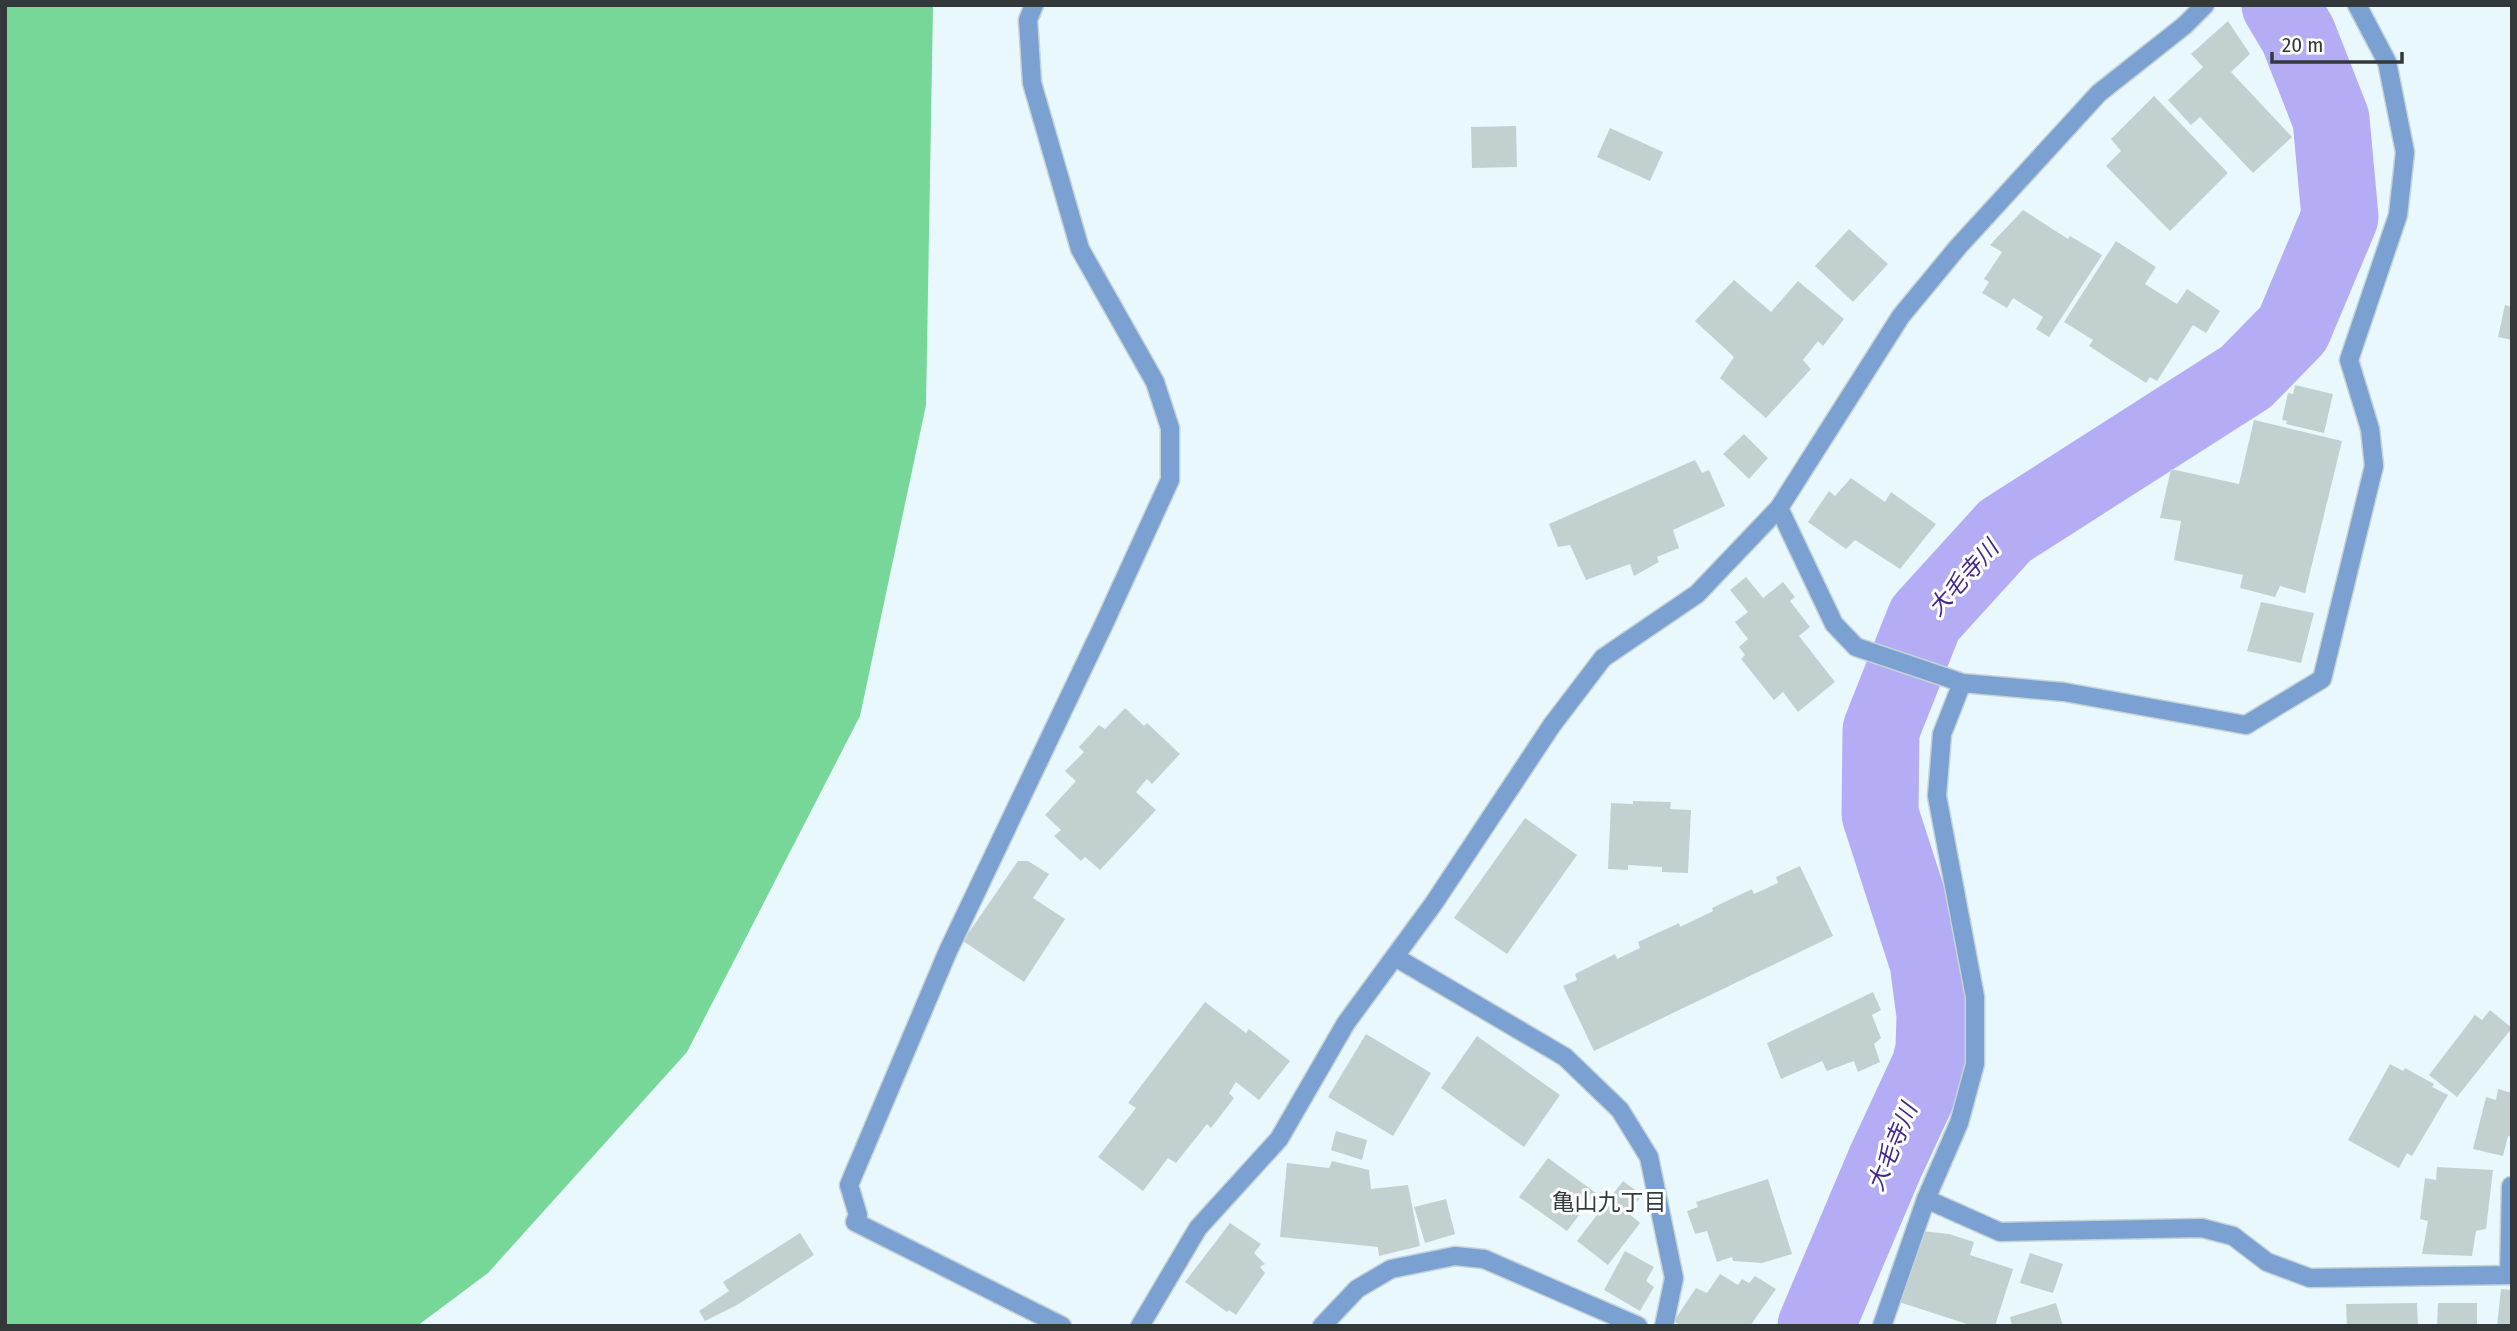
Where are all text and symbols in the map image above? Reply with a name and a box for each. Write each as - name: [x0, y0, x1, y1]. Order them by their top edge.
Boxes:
- scale bar: [2272, 21, 2402, 65]
- text: 20 m: [2282, 32, 2323, 58]
- water label: 大毛寺川: [1922, 532, 2006, 622]
- water label: 大毛寺川: [1861, 1096, 1924, 1195]
- district label: 亀山九丁目: [1552, 1188, 1667, 1216]

